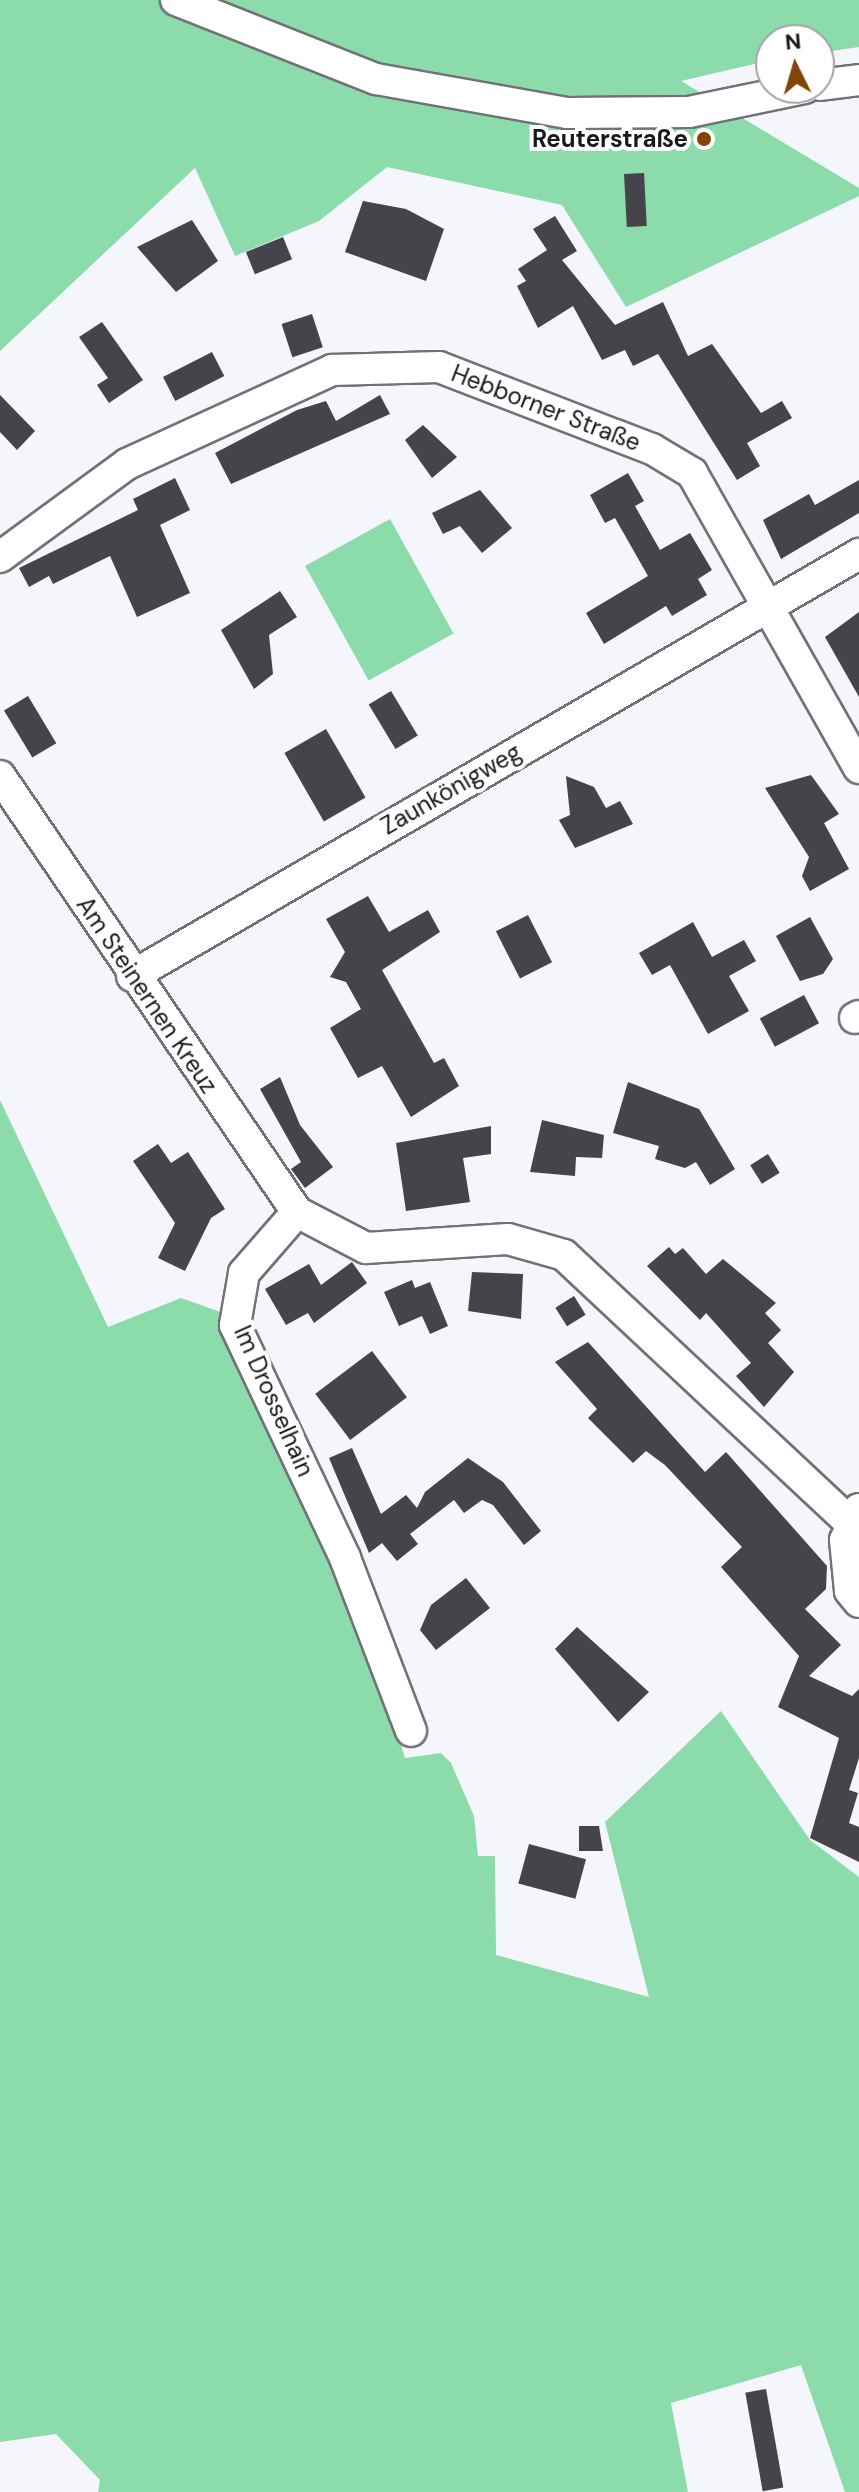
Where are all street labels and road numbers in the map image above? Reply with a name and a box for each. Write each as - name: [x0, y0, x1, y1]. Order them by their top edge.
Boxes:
- street label: Hebborner Straße: [447, 359, 645, 457]
- street label: Zaunkönigweg: [376, 737, 526, 841]
- street label: Am Steinernen Kreuz: [71, 891, 223, 1099]
- street label: Im Drosselhain: [228, 1321, 320, 1481]

